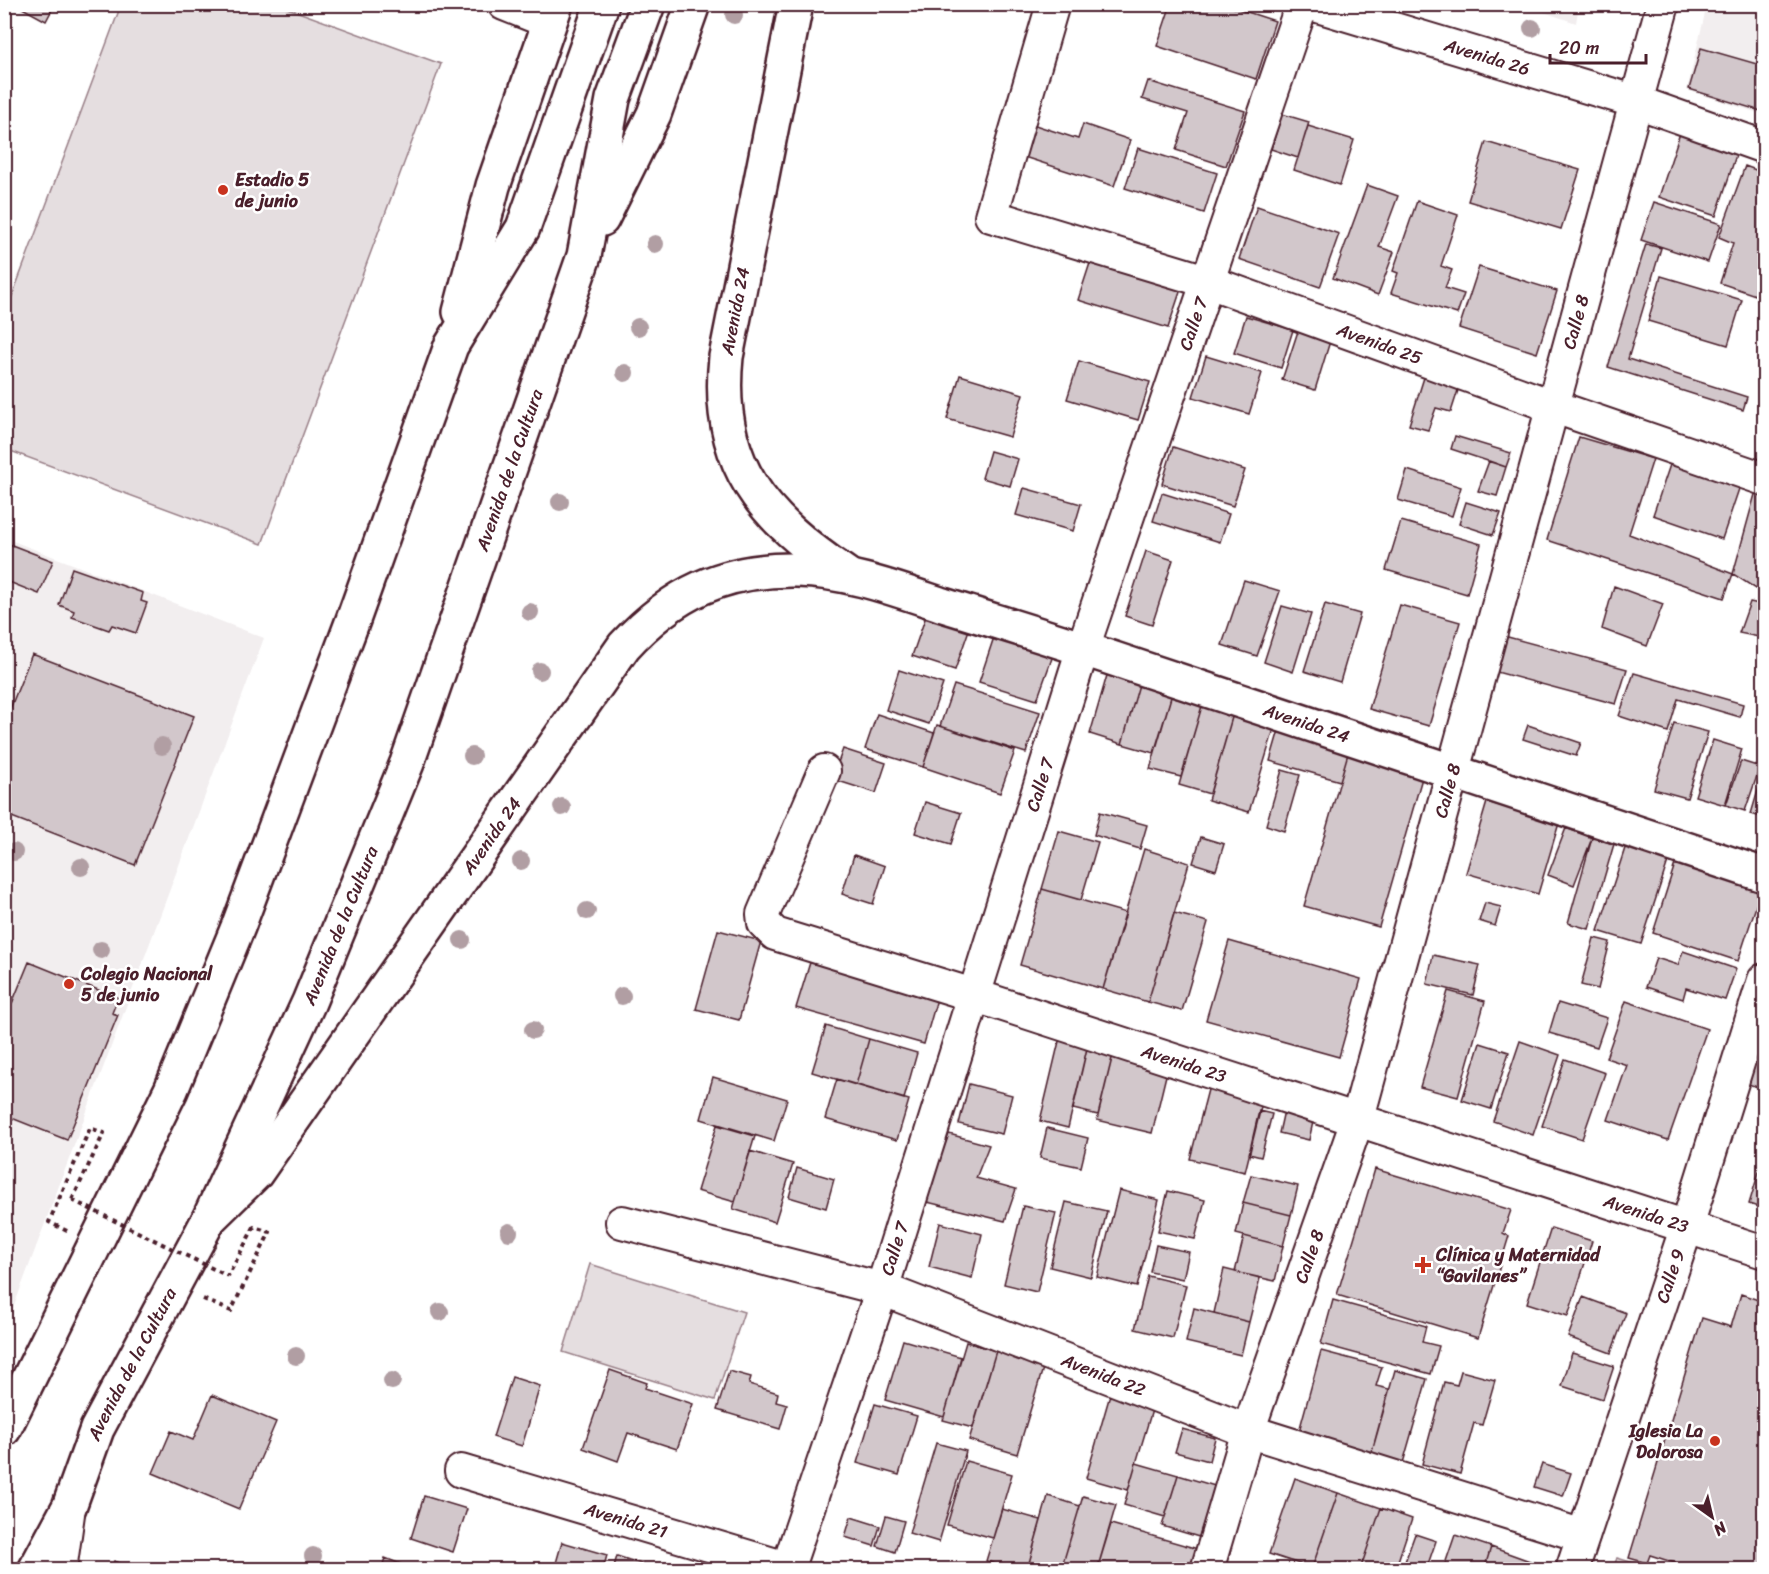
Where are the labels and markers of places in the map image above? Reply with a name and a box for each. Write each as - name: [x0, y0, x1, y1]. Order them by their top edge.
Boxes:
- place label: Estadio 5 de junio: [235, 164, 309, 217]
- marker: Estadio 5 de junio: [216, 183, 230, 197]
- place label: Colegio Nacional 5 de junio: [80, 958, 213, 1011]
- marker: Colegio Nacional 5 de junio: [62, 977, 76, 991]
- place label: Clínica y Maternidad “Gavilanes”: [1435, 1239, 1601, 1292]
- marker: Clínica y Maternidad “Gavilanes”: [1414, 1256, 1432, 1274]
- place label: Iglesia La Dolorosa: [1628, 1415, 1703, 1468]
- marker: Iglesia La Dolorosa: [1708, 1434, 1722, 1448]

